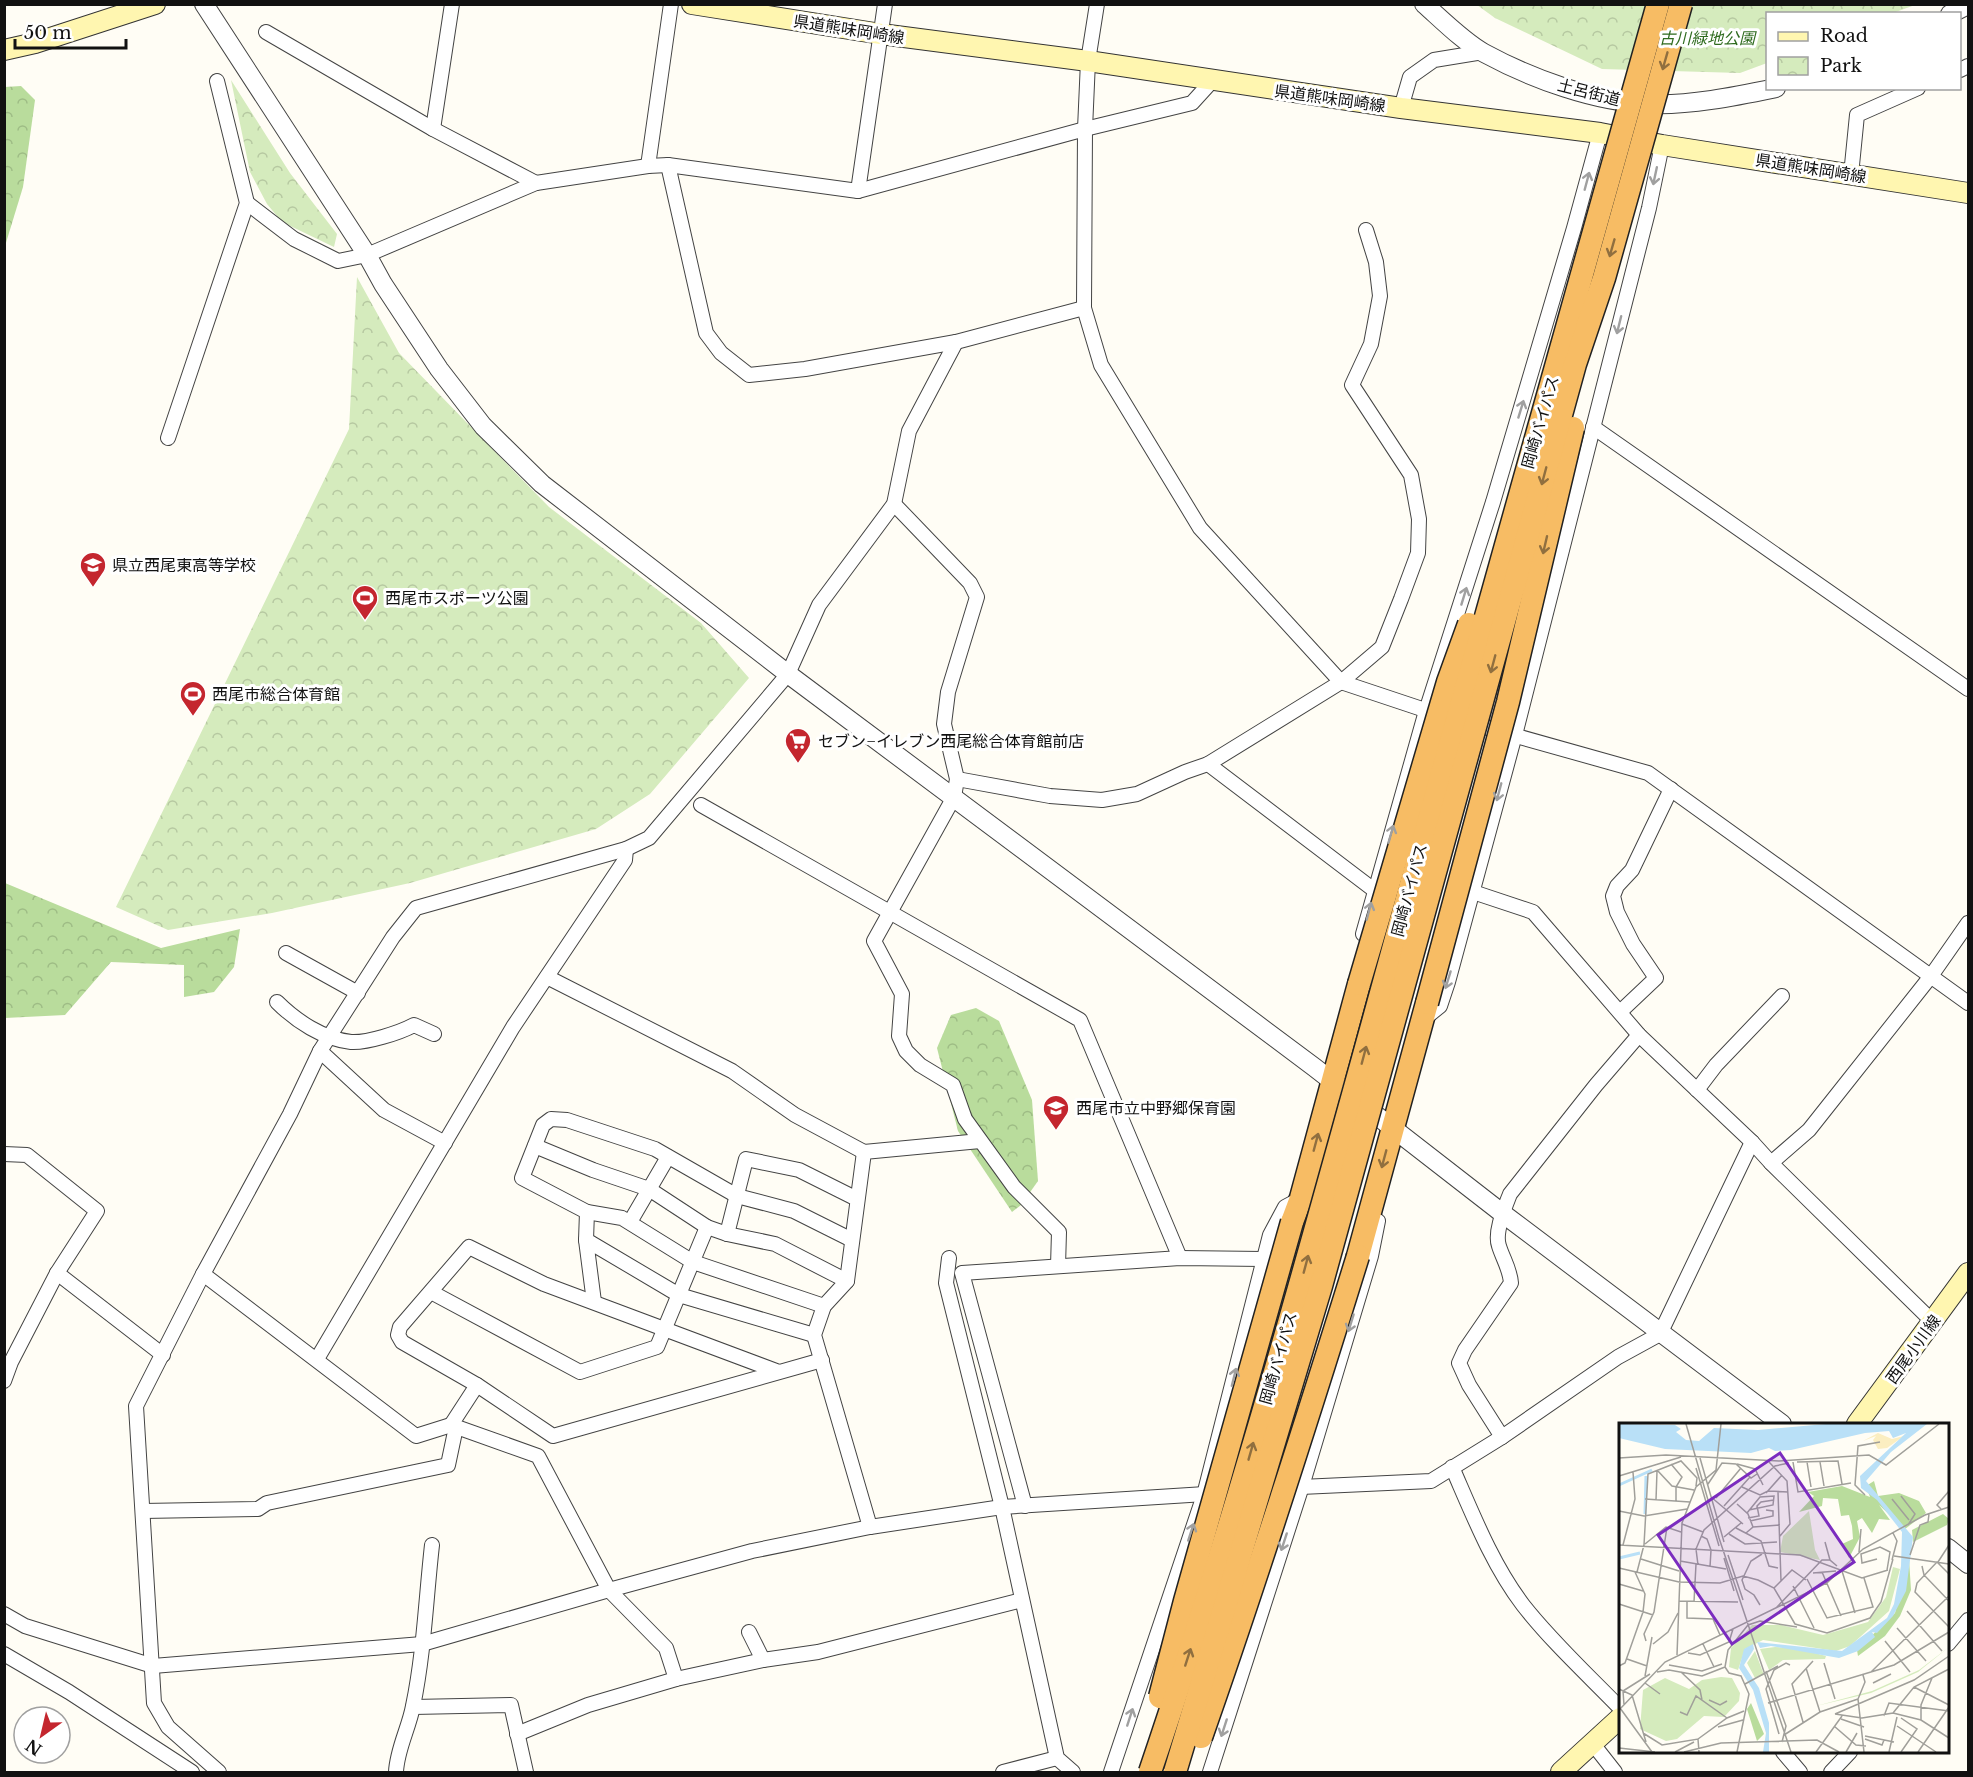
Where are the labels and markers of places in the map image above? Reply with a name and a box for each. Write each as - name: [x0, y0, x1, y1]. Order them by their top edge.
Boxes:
- school or university icon: 県立西尾東高等学校: [78, 550, 108, 588]
- place label: 県立西尾東高等学校: [112, 555, 256, 575]
- sports icon: 西尾市スポーツ公園: [350, 583, 380, 621]
- place label: 西尾市スポーツ公園: [385, 588, 529, 608]
- sports icon: 西尾市総合体育館: [178, 679, 208, 717]
- place label: 西尾市総合体育館: [212, 684, 340, 704]
- supermarket icon: セブン−イレブン西尾総合体育館前店: [783, 726, 813, 764]
- place label: セブン−イレブン西尾総合体育館前店: [818, 731, 1084, 751]
- school or university icon: 西尾市立中野郷保育園: [1041, 1093, 1071, 1131]
- place label: 西尾市立中野郷保育園: [1076, 1098, 1236, 1118]

